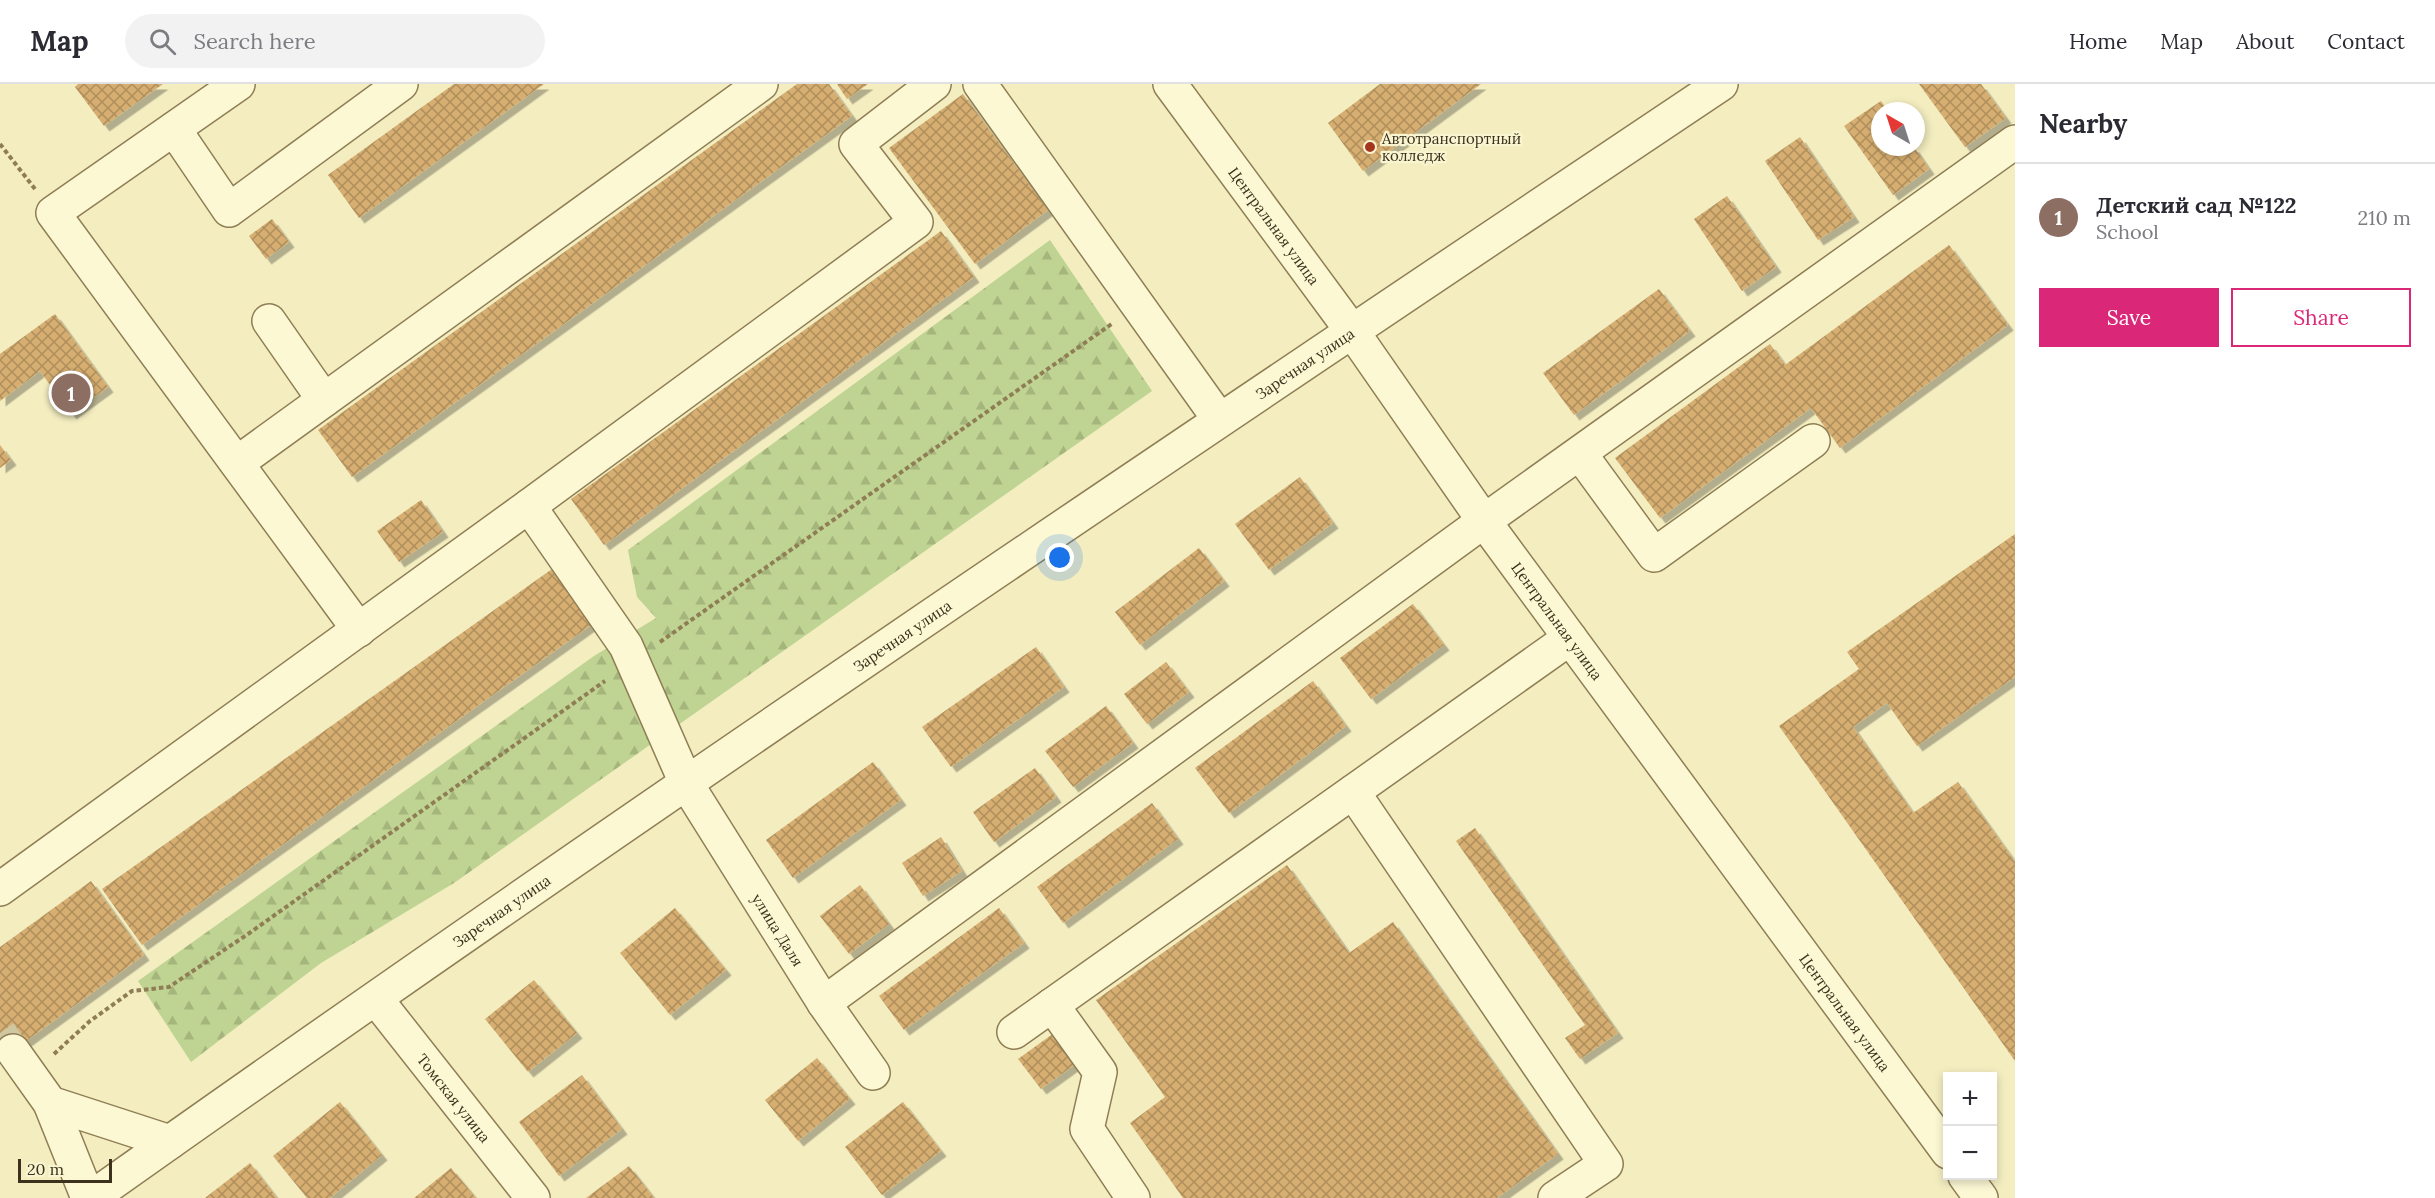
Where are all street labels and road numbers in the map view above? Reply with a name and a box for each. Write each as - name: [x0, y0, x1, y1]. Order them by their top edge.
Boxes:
- street label: Центральная улица: [1225, 163, 1324, 289]
- street label: Заречная улица: [1252, 323, 1358, 403]
- street label: Центральная улица: [1508, 558, 1607, 684]
- street label: Заречная улица: [849, 595, 955, 676]
- street label: Заречная улица: [449, 870, 554, 951]
- street label: улица Даля: [748, 890, 808, 969]
- street label: Центральная улица: [1796, 950, 1895, 1075]
- street label: Томская улица: [413, 1050, 495, 1146]

